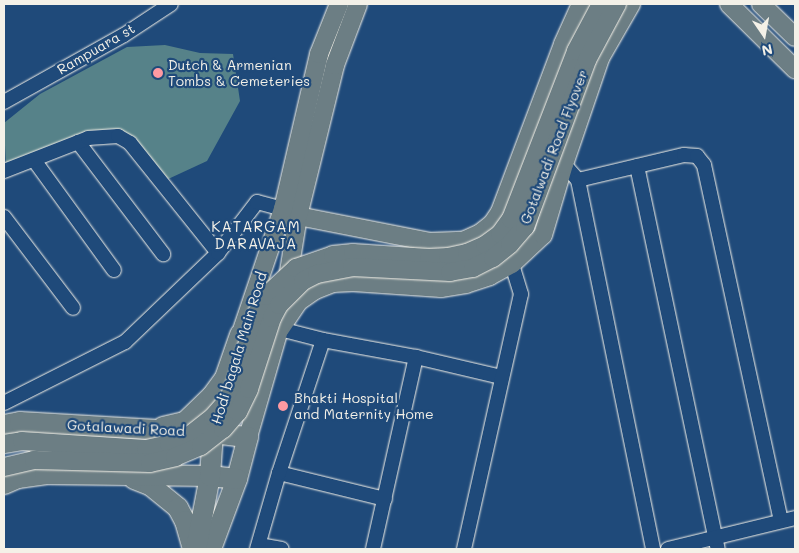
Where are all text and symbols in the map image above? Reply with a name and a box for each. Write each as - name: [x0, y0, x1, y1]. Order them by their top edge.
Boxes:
- north arrow: [739, 10, 789, 60]
- street label: Rampuara st: [54, 20, 138, 78]
- text: N: [760, 40, 774, 61]
- place label: Dutch & Armenian Tombs & Cemeteries: [168, 57, 310, 90]
- marker: Dutch & Armenian Tombs & Cemeteries: [152, 67, 164, 79]
- street label: Gotalwadi Road Flyover: [517, 68, 591, 226]
- district label: KATARGAM DARAVAJA: [210, 217, 302, 252]
- street label: Hodi bagala Main Road: [208, 270, 270, 426]
- place label: Bhakti Hospital and Maternity Home: [294, 390, 434, 422]
- marker: Bhakti Hospital and Maternity Home: [276, 399, 290, 413]
- street label: Gotalawadi Road: [67, 417, 185, 439]

